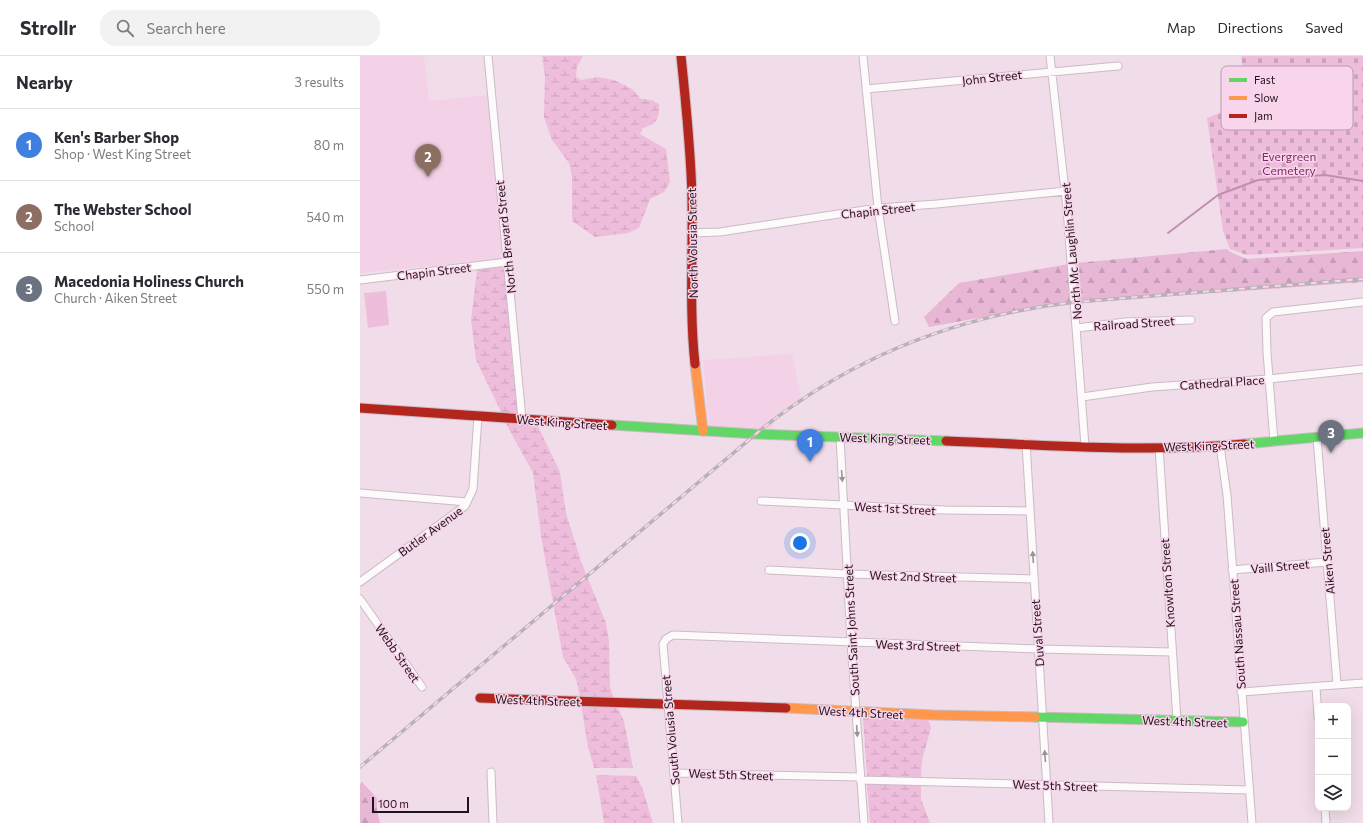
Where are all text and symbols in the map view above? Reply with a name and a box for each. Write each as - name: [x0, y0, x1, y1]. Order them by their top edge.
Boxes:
- search box: [100, 10, 380, 46]
- text: Strollr: [20, 16, 76, 39]
- icon: search: [114, 17, 136, 39]
- text: Search here: [146, 19, 226, 37]
- text: Map: [1167, 19, 1196, 36]
- text: Directions: [1218, 19, 1283, 36]
- text: Saved: [1305, 19, 1343, 36]
- legend: [1221, 66, 1353, 130]
- street label: John Street: [961, 67, 1023, 88]
- text: Nearby: [16, 72, 73, 93]
- text: Fast: [1254, 73, 1276, 86]
- text: 3 results: [295, 74, 344, 90]
- text: Slow: [1254, 91, 1279, 104]
- text: Jam: [1254, 109, 1273, 123]
- text: Ken's Barber Shop: [54, 128, 179, 146]
- text: 1: [26, 137, 32, 153]
- text: 80 m: [314, 137, 344, 153]
- pin: 2: [415, 144, 441, 177]
- text: Shop · West King Street: [54, 146, 191, 162]
- park label: Evergreen Cemetery: [1262, 149, 1316, 177]
- street label: North Brevard Street: [492, 180, 518, 294]
- street label: North Mc Laughlin Street: [1058, 182, 1084, 320]
- street label: North Volusia Street: [684, 188, 700, 298]
- street label: Chapin Street: [840, 199, 916, 221]
- text: The Webster School: [54, 200, 192, 218]
- text: 2: [25, 209, 33, 225]
- text: 540 m: [306, 209, 344, 225]
- text: School: [54, 218, 94, 234]
- street label: Chapin Street: [396, 259, 472, 282]
- text: Macedonia Holiness Church: [54, 272, 244, 290]
- text: 3: [25, 281, 33, 297]
- text: 550 m: [307, 281, 344, 297]
- text: Church · Aiken Street: [54, 290, 177, 306]
- street label: Railroad Street: [1093, 313, 1175, 333]
- street label: Cathedral Place: [1179, 372, 1265, 392]
- street label: West King Street: [516, 412, 608, 432]
- pin: 3: [1318, 420, 1344, 453]
- pin: 1: [797, 429, 823, 462]
- street label: West King Street: [839, 429, 931, 447]
- street label: West King Street: [1163, 436, 1255, 454]
- one-way arrow: [838, 470, 845, 482]
- street label: West 1st Street: [854, 499, 936, 517]
- street label: Butler Avenue: [395, 503, 465, 559]
- street label: Aiken Street: [1317, 527, 1337, 595]
- your location: [790, 533, 810, 553]
- street label: Knowlton Street: [1157, 538, 1177, 628]
- one-way arrow: [1029, 551, 1036, 563]
- street label: Vaill Street: [1250, 556, 1310, 576]
- street label: South Saint Johns Street: [841, 564, 862, 696]
- street label: West 2nd Street: [869, 567, 957, 585]
- street label: South Nassau Street: [1226, 578, 1248, 690]
- street label: Duval Street: [1028, 599, 1046, 667]
- street label: Webb Street: [373, 621, 423, 685]
- street label: West 3rd Street: [875, 637, 961, 653]
- street label: South Volusia Street: [658, 674, 682, 786]
- street label: West 4th Street: [495, 692, 581, 708]
- street label: West 4th Street: [818, 703, 904, 721]
- map controls: [1315, 703, 1351, 811]
- button: +: [1315, 703, 1351, 739]
- street label: West 4th Street: [1142, 713, 1228, 729]
- one-way arrow: [853, 725, 860, 737]
- button: −: [1315, 739, 1351, 775]
- one-way arrow: [1042, 750, 1049, 762]
- street label: West 5th Street: [688, 766, 774, 782]
- button: layers: [1315, 775, 1351, 811]
- street label: West 5th Street: [1012, 777, 1098, 793]
- scale bar: [372, 795, 469, 814]
- text: 100 m: [378, 797, 409, 810]

